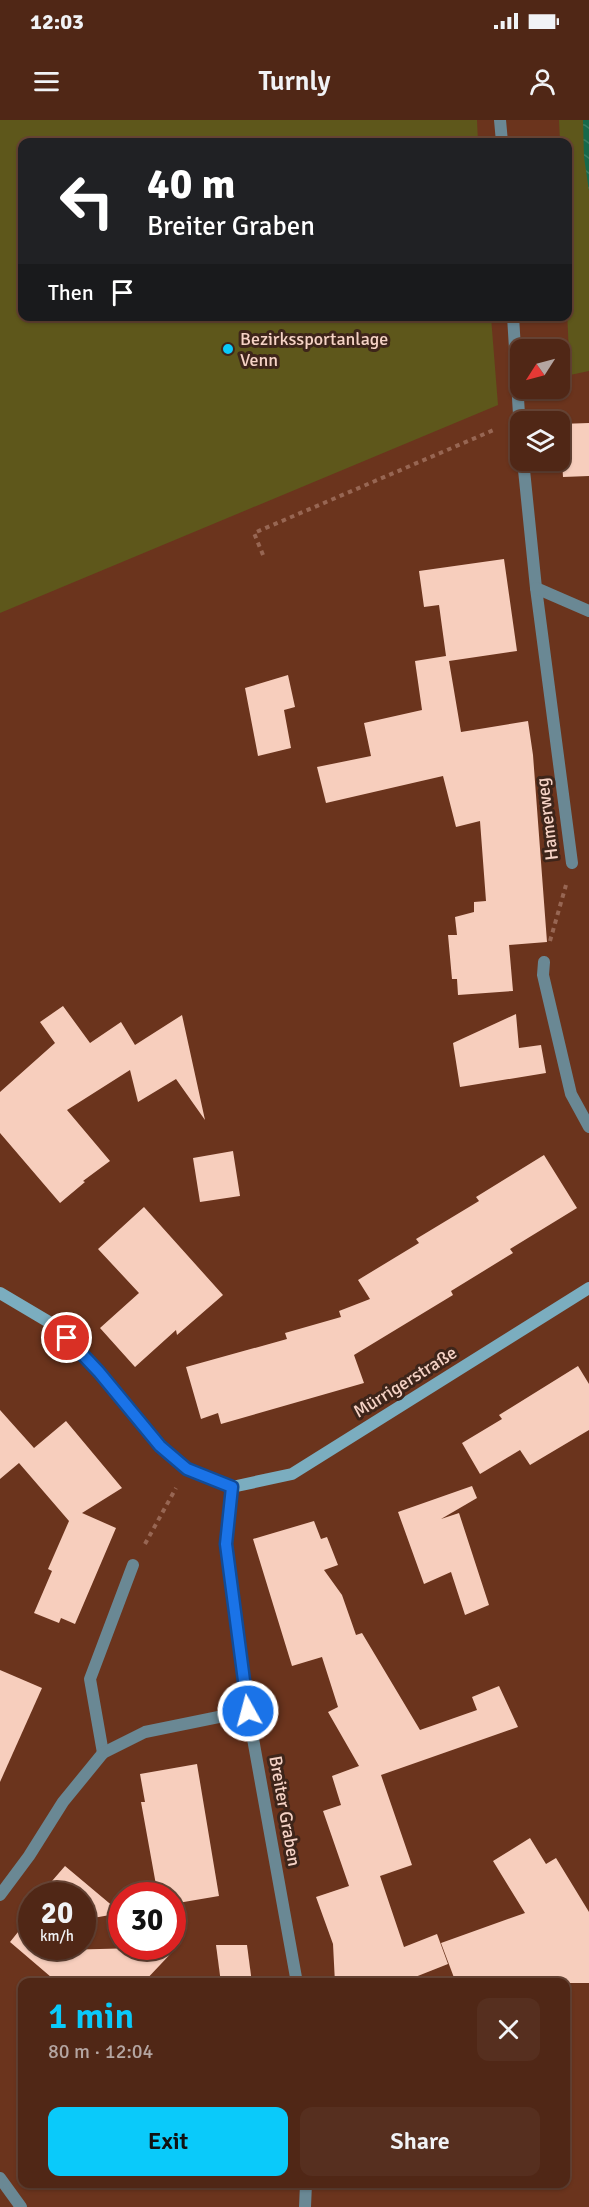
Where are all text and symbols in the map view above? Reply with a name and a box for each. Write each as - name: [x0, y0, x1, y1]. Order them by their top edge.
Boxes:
- text: 12:03: [30, 8, 84, 35]
- icon: menu: [30, 65, 63, 98]
- text: Turnly: [258, 65, 331, 98]
- icon: person: [526, 65, 559, 98]
- text: 40 m: [147, 159, 236, 210]
- icon: left: [48, 162, 126, 240]
- text: Breiter Graben: [147, 210, 315, 243]
- icon: arrive: [106, 276, 139, 309]
- text: Then: [48, 279, 94, 306]
- place label: Bezirkssportanlage Venn: [240, 328, 388, 371]
- north arrow: [510, 339, 570, 399]
- map controls: [510, 339, 570, 471]
- marker: Bezirkssportanlage Venn: [221, 342, 235, 356]
- button: layers: [510, 411, 570, 471]
- street label: Hamerweg: [531, 777, 563, 861]
- pin: [41, 1312, 92, 1363]
- icon: arrive: [50, 1321, 83, 1354]
- street label: Mürrigerstraße: [349, 1341, 461, 1423]
- position arrow: [216, 1679, 280, 1743]
- street label: Breiter Graben: [264, 1754, 306, 1868]
- speed limit sign: 30: [108, 1882, 186, 1960]
- text: 20: [41, 1895, 73, 1932]
- text: km/h: [40, 1927, 74, 1945]
- text: 1 min: [48, 1994, 134, 2039]
- button: close: [477, 1998, 540, 2061]
- text: 80 m · 12:04: [48, 2039, 153, 2064]
- button: Exit: [48, 2107, 288, 2176]
- button: Share: [300, 2107, 540, 2176]

